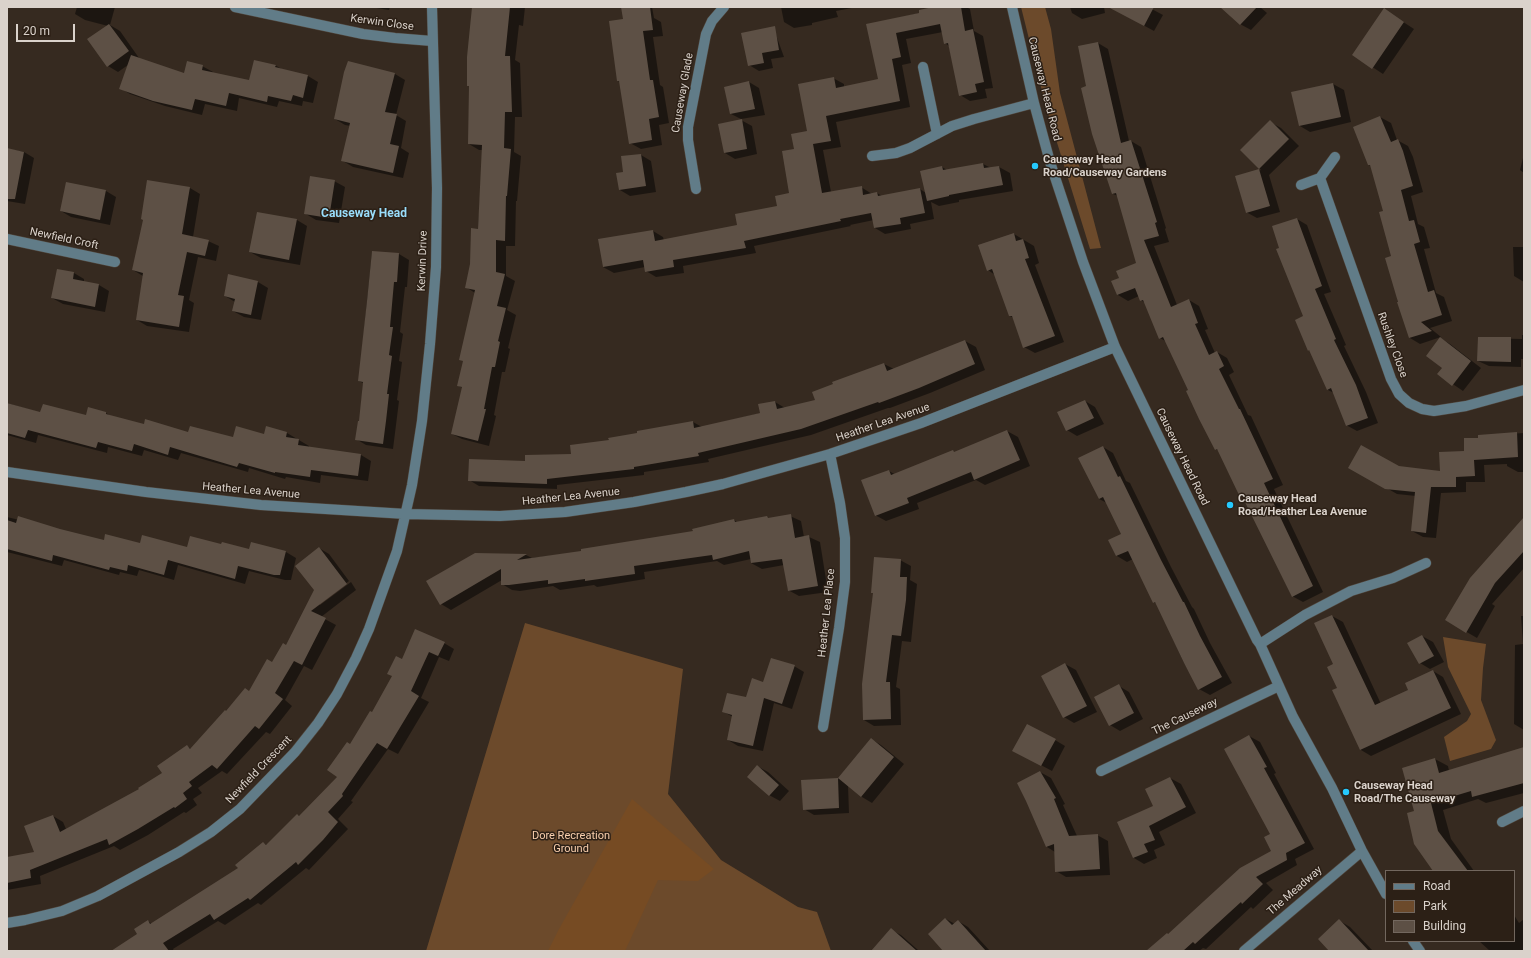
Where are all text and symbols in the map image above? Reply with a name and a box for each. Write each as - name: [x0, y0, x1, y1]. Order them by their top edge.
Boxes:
- street label: Kerwin Close: [350, 12, 414, 34]
- scale bar: [18, 16, 77, 42]
- text: 20 m: [23, 24, 50, 38]
- street label: Causeway Head Road: [1025, 36, 1063, 142]
- street label: Causeway Glade: [669, 52, 697, 134]
- place label: Causeway Head Road/Causeway Gardens: [1043, 153, 1167, 179]
- marker: Causeway Head Road/Causeway Gardens: [1030, 161, 1040, 171]
- district label: Causeway Head: [321, 207, 407, 221]
- street label: Newfield Croft: [28, 225, 100, 253]
- street label: Kerwin Drive: [415, 230, 431, 292]
- street label: Rushley Close: [1374, 311, 1410, 379]
- street label: Heather Lea Avenue: [834, 401, 932, 445]
- street label: Causeway Head Road: [1153, 406, 1211, 508]
- street label: Heather Lea Avenue: [202, 480, 300, 502]
- street label: Heather Lea Avenue: [522, 485, 620, 509]
- place label: Causeway Head Road/Heather Lea Avenue: [1238, 492, 1367, 518]
- marker: Causeway Head Road/Heather Lea Avenue: [1225, 500, 1235, 510]
- street label: Heather Lea Place: [816, 568, 838, 658]
- street label: The Causeway: [1150, 695, 1220, 739]
- street label: Newfield Crescent: [223, 733, 295, 807]
- place label: Causeway Head Road/The Causeway: [1354, 779, 1455, 805]
- marker: Causeway Head Road/The Causeway: [1341, 787, 1351, 797]
- park label: Dore Recreation Ground: [532, 829, 610, 855]
- street label: The Meadway: [1265, 864, 1325, 918]
- legend: [1385, 870, 1515, 942]
- text: Road: [1423, 879, 1451, 893]
- text: Park: [1423, 899, 1447, 913]
- text: Building: [1423, 919, 1466, 933]

